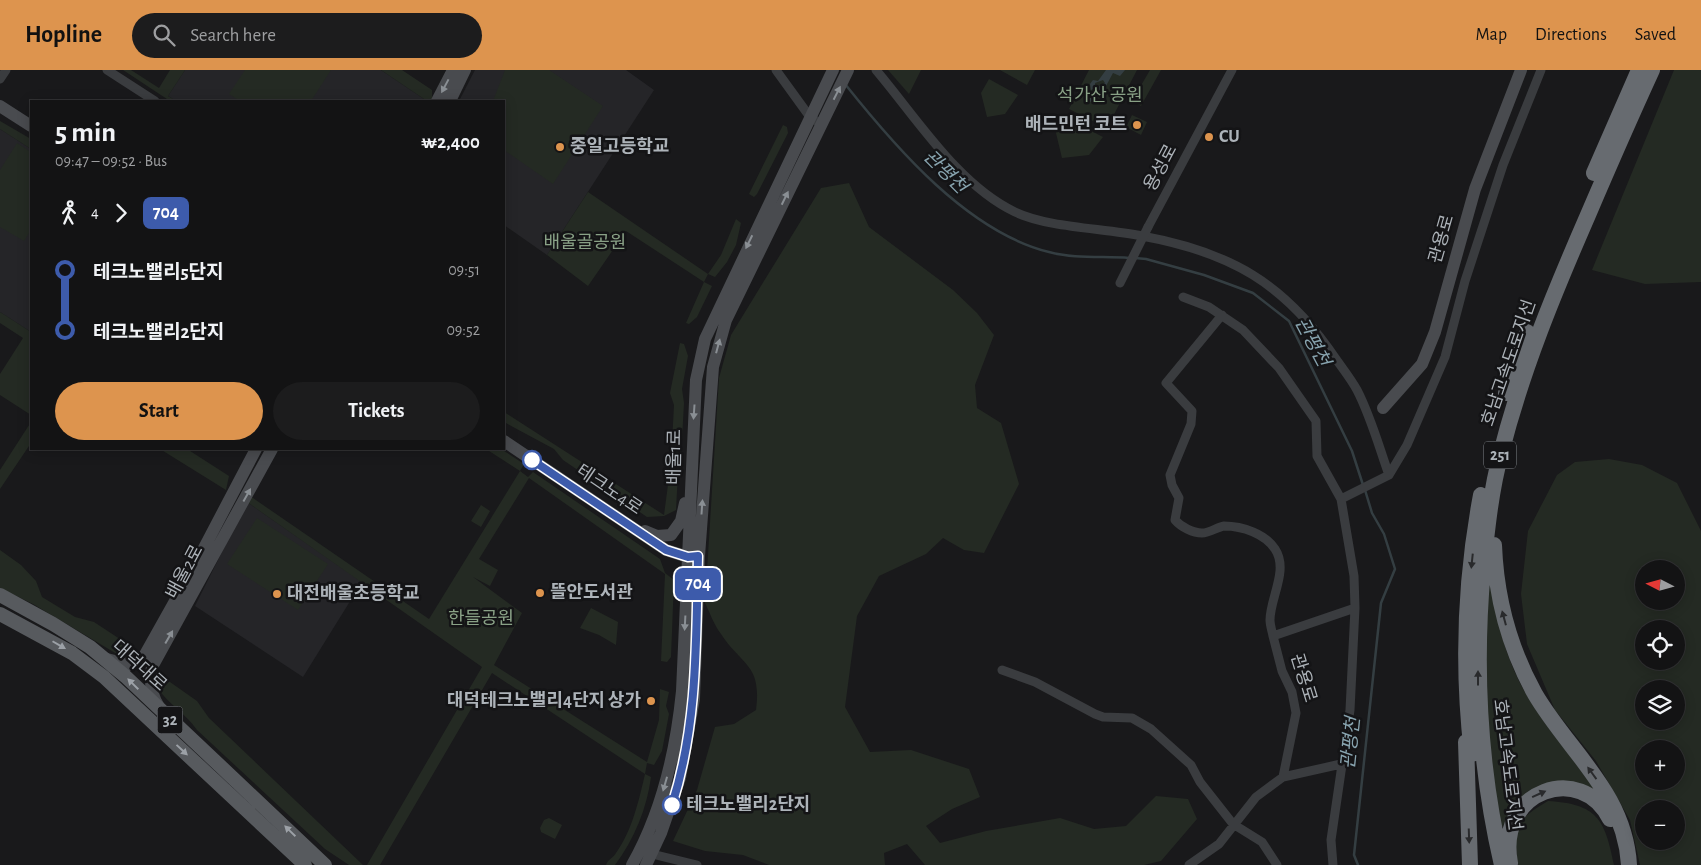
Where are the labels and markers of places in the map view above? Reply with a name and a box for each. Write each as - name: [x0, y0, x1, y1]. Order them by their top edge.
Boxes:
- place label: 배드민턴 코트: [1025, 115, 1127, 134]
- marker: 배드민턴 코트: [1131, 119, 1143, 131]
- place label: CU: [1219, 128, 1240, 146]
- marker: CU: [1203, 131, 1215, 143]
- place label: 중일고등학교: [570, 136, 669, 156]
- marker: 중일고등학교: [554, 141, 566, 153]
- unlabelled marker: [522, 450, 542, 470]
- place label: 대전배울초등학교: [287, 583, 419, 603]
- place label: 뜰안도서관: [550, 583, 633, 602]
- marker: 뜰안도서관: [534, 587, 546, 599]
- marker: 대전배울초등학교: [271, 588, 283, 600]
- place label: 대덕테크노밸리4단지 상가: [447, 691, 641, 710]
- marker: 대덕테크노밸리4단지 상가: [645, 695, 657, 707]
- marker: 테크노밸리2단지: [662, 795, 682, 815]
- place label: 테크노밸리2단지: [686, 795, 810, 814]

